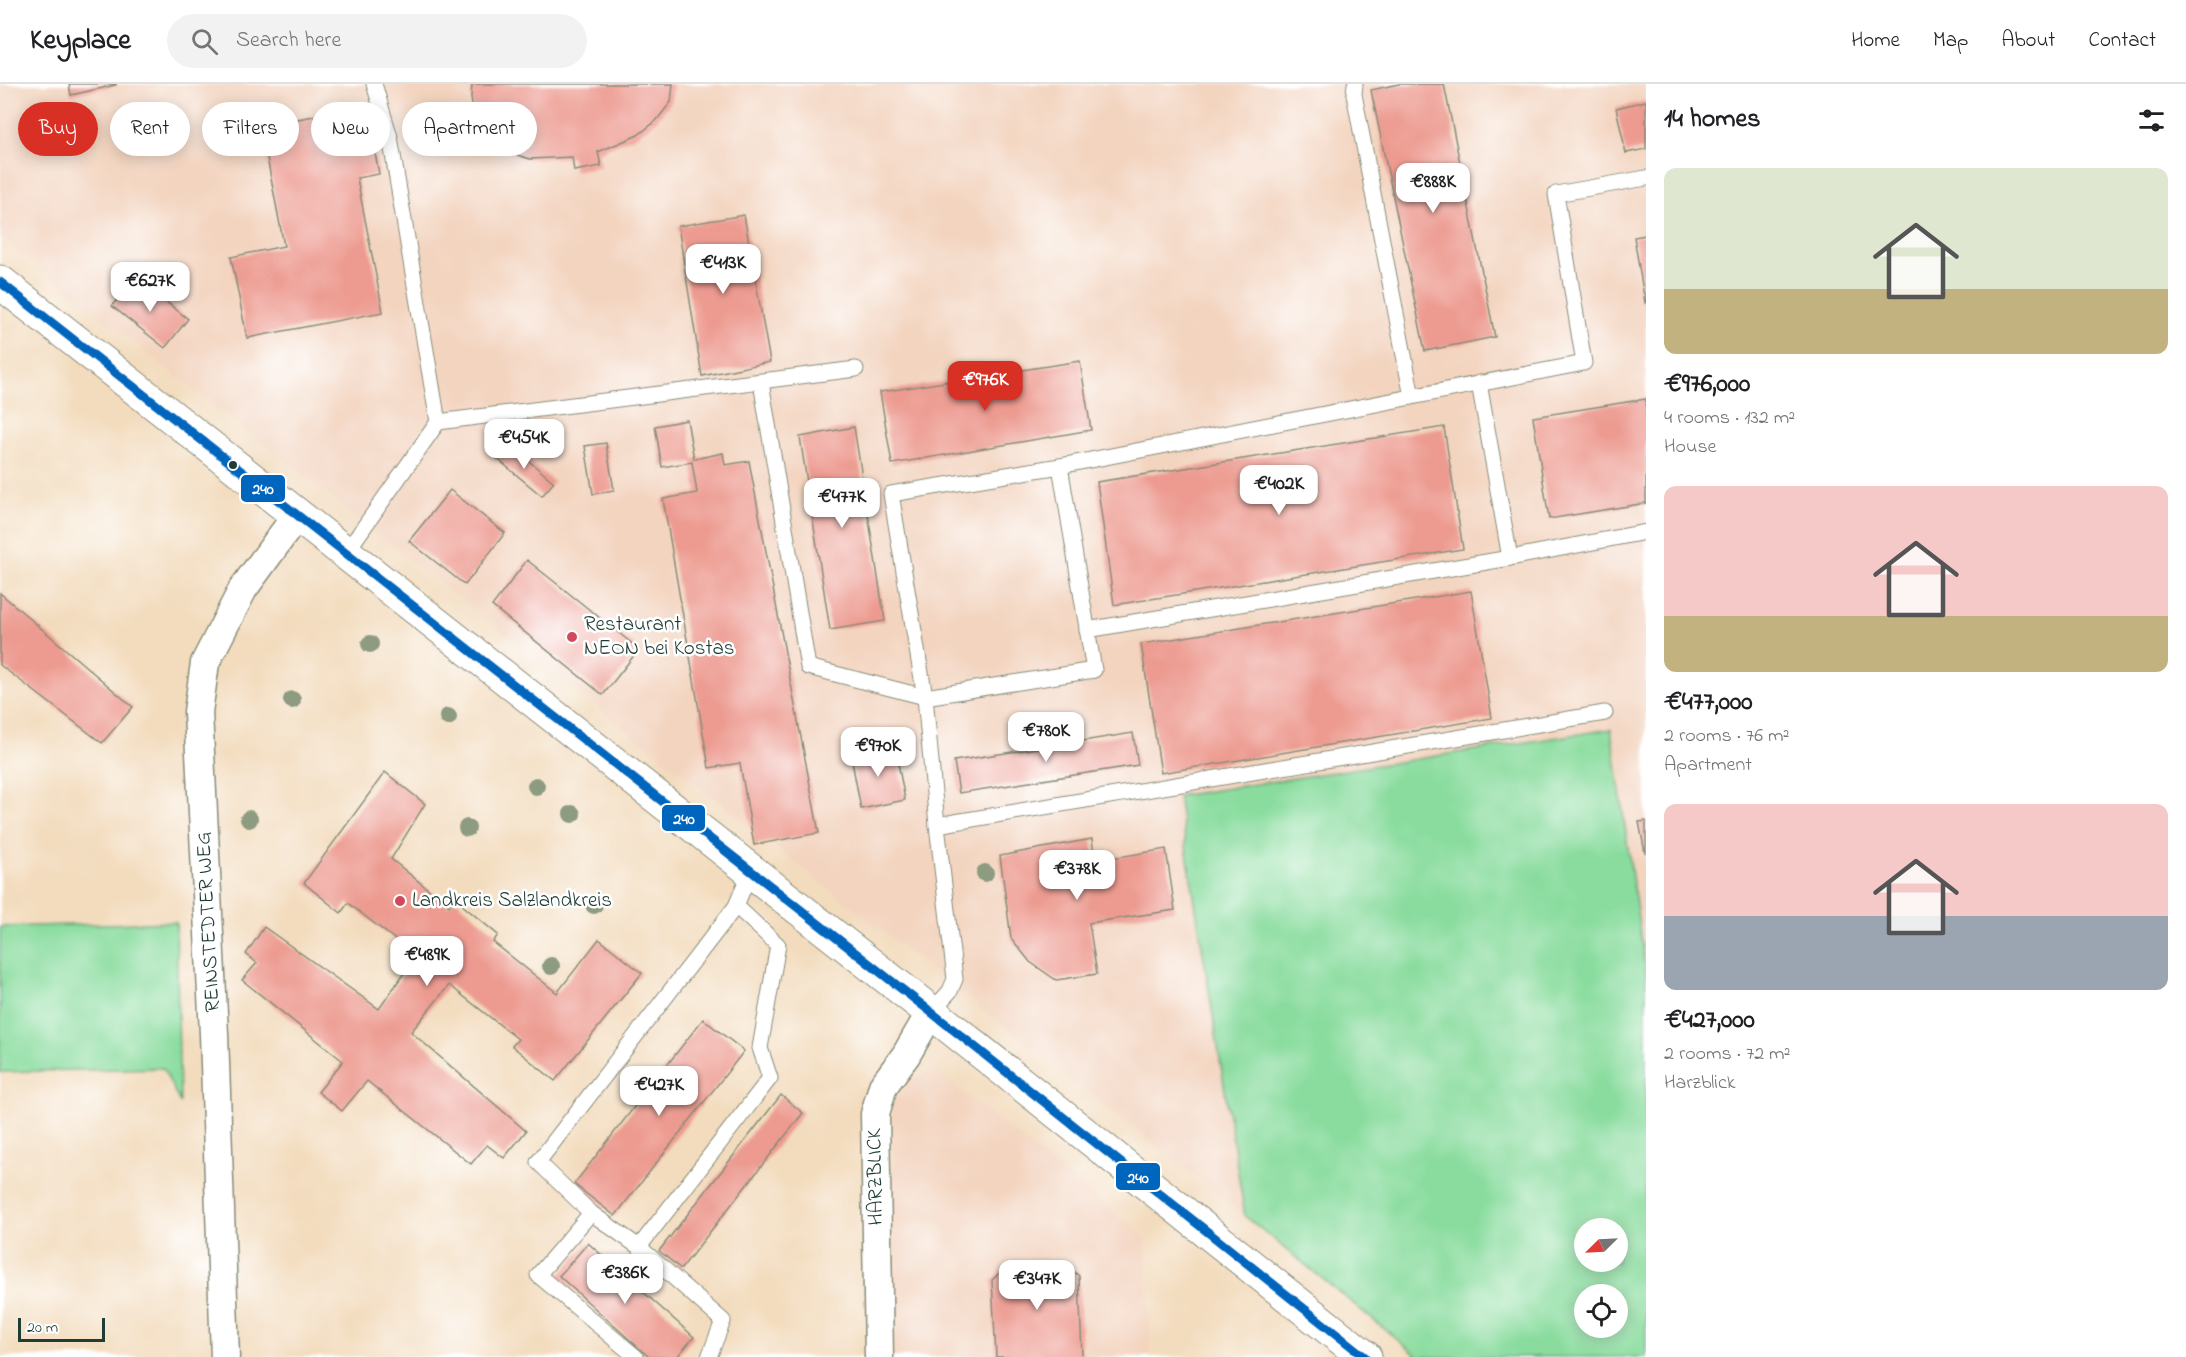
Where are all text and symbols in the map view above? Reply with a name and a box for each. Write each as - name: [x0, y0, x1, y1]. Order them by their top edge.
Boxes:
- search box: [167, 14, 587, 68]
- text: Keyplace: [30, 21, 131, 62]
- icon: search: [188, 25, 221, 58]
- text: Search here: [236, 25, 341, 57]
- text: Home: [1851, 26, 1900, 56]
- text: Map: [1933, 26, 1968, 56]
- text: About: [2001, 26, 2055, 56]
- text: Contact: [2088, 26, 2156, 56]
- text: 14 homes: [1664, 101, 1760, 139]
- chip: Buy: [18, 102, 98, 156]
- chip: Rent: [110, 102, 190, 156]
- chip: Filters: [202, 102, 299, 156]
- chip: New: [311, 102, 390, 156]
- chip: Apartment: [402, 102, 537, 156]
- icon: filters: [2135, 104, 2168, 137]
- pin: €888K: [1391, 163, 1475, 214]
- text: €888K: [1410, 168, 1456, 197]
- icon: home: [1862, 207, 1970, 315]
- pin: €413K: [681, 244, 765, 295]
- text: €413K: [700, 249, 746, 278]
- pin: €627K: [108, 262, 192, 313]
- text: €627K: [125, 267, 175, 296]
- pin: €976K: [943, 361, 1027, 412]
- text: €976K: [962, 366, 1008, 395]
- text: €976,000: [1664, 366, 1750, 404]
- text: 4 rooms · 132 m²: [1664, 404, 1795, 433]
- pin: €454K: [482, 419, 566, 470]
- text: €454K: [498, 424, 550, 453]
- text: House: [1664, 433, 1717, 462]
- unlabelled marker: [227, 459, 239, 471]
- pin: €402K: [1237, 465, 1321, 516]
- text: €402K: [1254, 470, 1304, 499]
- line badge: 240: [240, 474, 286, 503]
- text: 240: [251, 478, 274, 502]
- pin: €477K: [800, 478, 884, 529]
- text: €477K: [818, 483, 866, 512]
- icon: home: [1862, 525, 1970, 633]
- place label: Restaurant NEON bei Kostas: [584, 610, 735, 664]
- marker: Restaurant NEON bei Kostas: [565, 630, 579, 644]
- text: €477,000: [1664, 684, 1752, 722]
- pin: €780K: [1004, 712, 1088, 763]
- text: €780K: [1022, 717, 1070, 746]
- text: 2 rooms · 76 m²: [1664, 722, 1789, 751]
- pin: €970K: [836, 727, 920, 778]
- text: €970K: [855, 732, 901, 761]
- text: Apartment: [1664, 751, 1752, 780]
- line badge: 240: [661, 804, 706, 832]
- text: 240: [672, 808, 695, 832]
- street label: REINSTEDTER WEG: [189, 831, 229, 1013]
- icon: home: [1862, 843, 1970, 951]
- pin: €378K: [1035, 850, 1119, 901]
- text: €378K: [1053, 855, 1101, 884]
- place label: Landkreis Salzlandkreis: [412, 886, 612, 916]
- marker: Landkreis Salzlandkreis: [393, 894, 407, 908]
- pin: €489K: [385, 936, 469, 987]
- text: €489K: [404, 941, 450, 970]
- text: €427,000: [1664, 1002, 1755, 1040]
- text: 2 rooms · 72 m²: [1664, 1040, 1791, 1069]
- pin: €427K: [617, 1066, 701, 1117]
- text: Harzblick: [1664, 1069, 1736, 1098]
- text: €427K: [634, 1071, 684, 1100]
- street label: HARZBLICK: [860, 1127, 892, 1226]
- line badge: 240: [1115, 1162, 1161, 1191]
- text: 240: [1126, 1167, 1149, 1191]
- north arrow: [1574, 1218, 1628, 1272]
- map controls: [1574, 1218, 1628, 1338]
- pin: €386K: [583, 1254, 667, 1305]
- text: €386K: [601, 1259, 649, 1288]
- pin: €347K: [995, 1260, 1079, 1311]
- text: €347K: [1013, 1265, 1061, 1294]
- button: locate: [1574, 1284, 1628, 1338]
- scale bar: [18, 1315, 105, 1342]
- text: 20 m: [27, 1316, 58, 1340]

